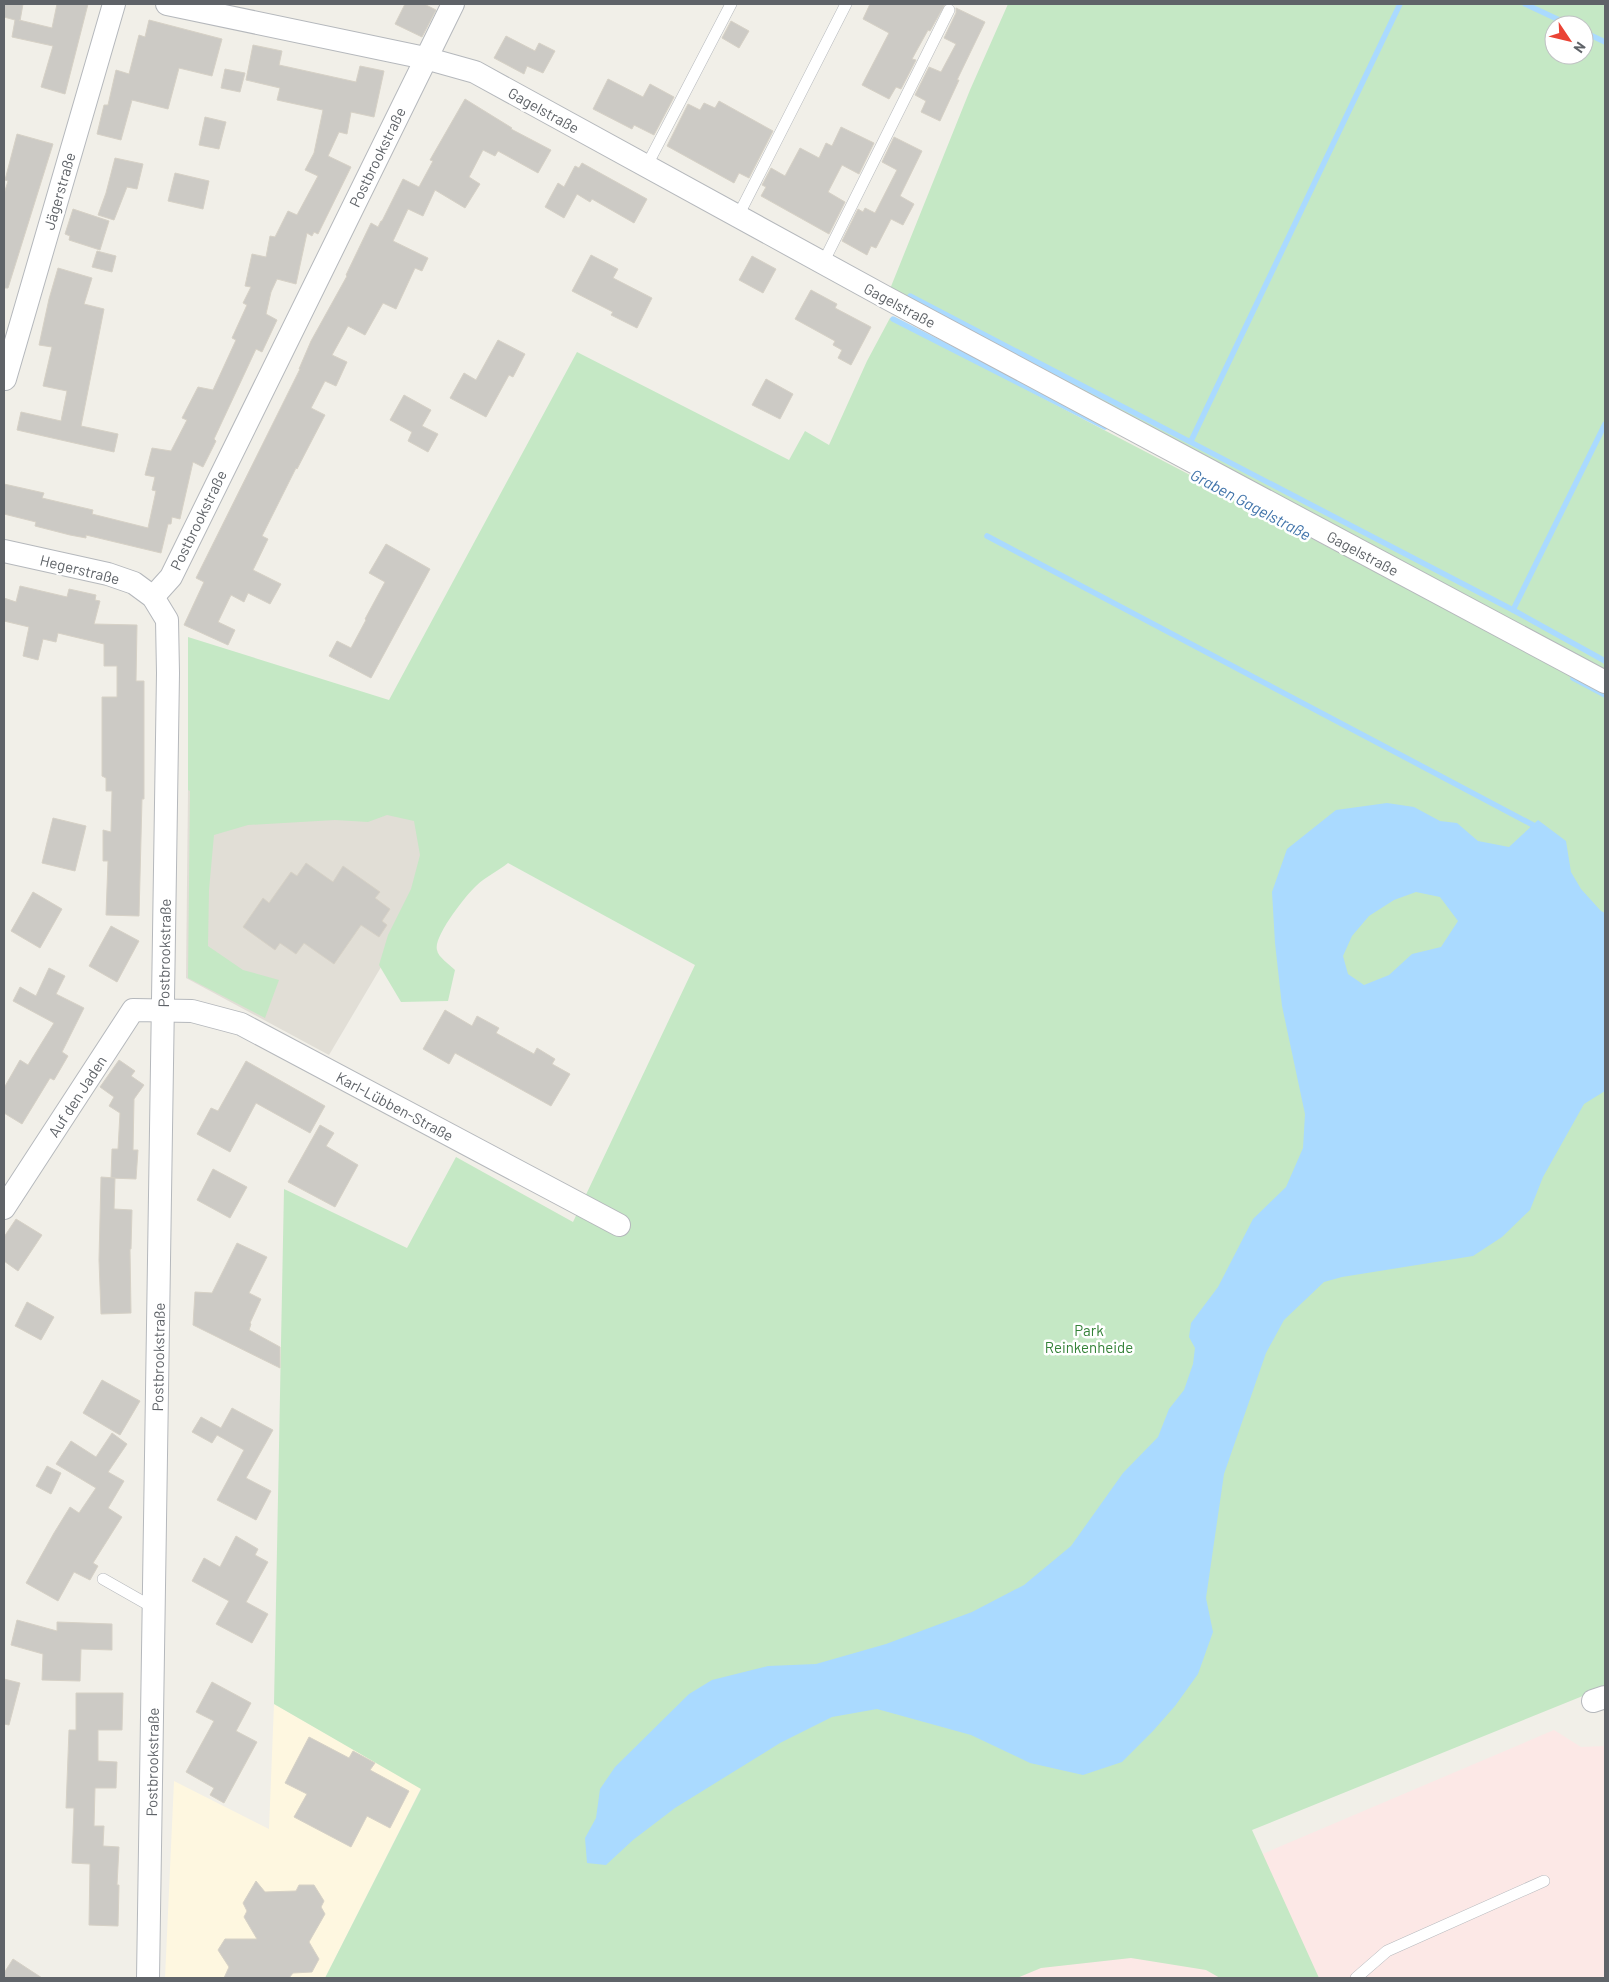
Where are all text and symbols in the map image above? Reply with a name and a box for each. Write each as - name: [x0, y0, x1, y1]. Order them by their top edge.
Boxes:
- north arrow: [1544, 15, 1594, 65]
- text: N: [1570, 39, 1590, 56]
- street label: Gagelstraße: [505, 83, 583, 137]
- street label: Postbrookstraße: [345, 104, 409, 210]
- street label: Jägerstraße: [39, 150, 79, 232]
- street label: Gagelstraße: [861, 279, 939, 331]
- water label: Graben Gagelstraße: [1188, 464, 1314, 544]
- street label: Postbrookstraße: [166, 467, 230, 573]
- street label: Gagelstraße: [1324, 527, 1402, 579]
- street label: Hegerstraße: [38, 550, 122, 588]
- street label: Postbrookstraße: [154, 898, 174, 1008]
- street label: Auf den Jaden: [44, 1052, 110, 1140]
- street label: Karl-Lübben-Straße: [333, 1068, 457, 1144]
- street label: Postbrookstraße: [148, 1302, 168, 1412]
- park label: Park Reinkenheide: [1045, 1321, 1133, 1356]
- street label: Postbrookstraße: [142, 1707, 162, 1817]

